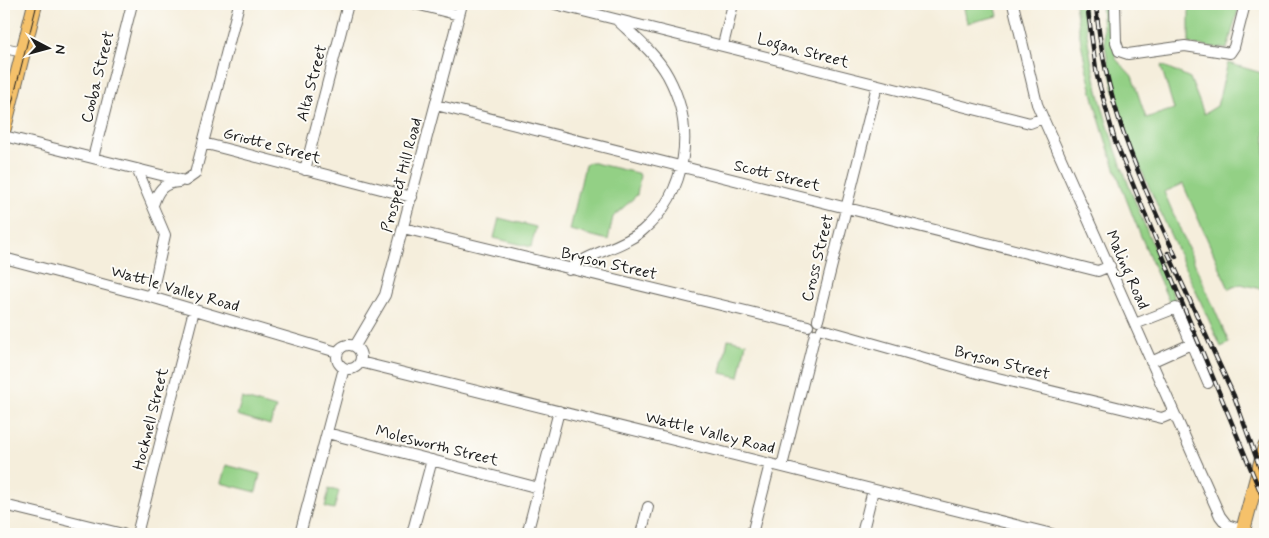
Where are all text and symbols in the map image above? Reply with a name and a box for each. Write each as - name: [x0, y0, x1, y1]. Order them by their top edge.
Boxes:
- north arrow: [22, 22, 72, 72]
- street label: Cooba Street: [76, 28, 120, 125]
- street label: Logan Street: [754, 29, 852, 75]
- street label: Alta Street: [292, 42, 332, 124]
- text: N: [50, 44, 69, 55]
- street label: Prospect Hill Road: [377, 115, 427, 235]
- street label: Griotte Street: [221, 123, 324, 169]
- street label: Scott Street: [732, 155, 823, 197]
- street label: Cross Street: [797, 212, 839, 304]
- street label: Maling Road: [1099, 227, 1154, 313]
- street label: Bryson Street: [559, 243, 660, 285]
- street label: Wattle Valley Road: [108, 261, 242, 317]
- street label: Bryson Street: [952, 341, 1053, 385]
- street label: Hocknell Street: [128, 365, 174, 473]
- street label: Wattle Valley Road: [643, 407, 777, 459]
- street label: Molesworth Street: [373, 421, 501, 472]

